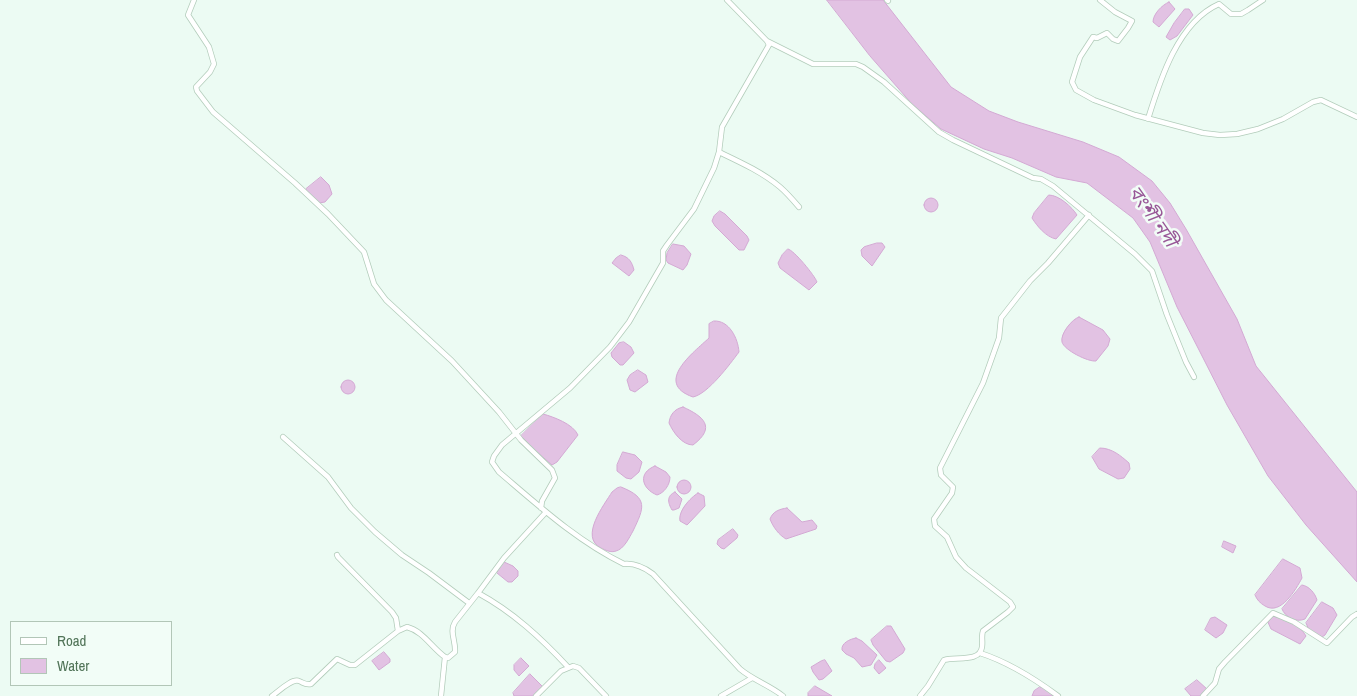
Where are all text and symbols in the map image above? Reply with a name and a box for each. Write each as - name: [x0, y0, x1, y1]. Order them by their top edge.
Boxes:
- water label: বংশী নদী: [1123, 182, 1181, 252]
- legend: [10, 621, 172, 686]
- text: Road: [57, 630, 86, 651]
- text: Water: [57, 655, 89, 676]

